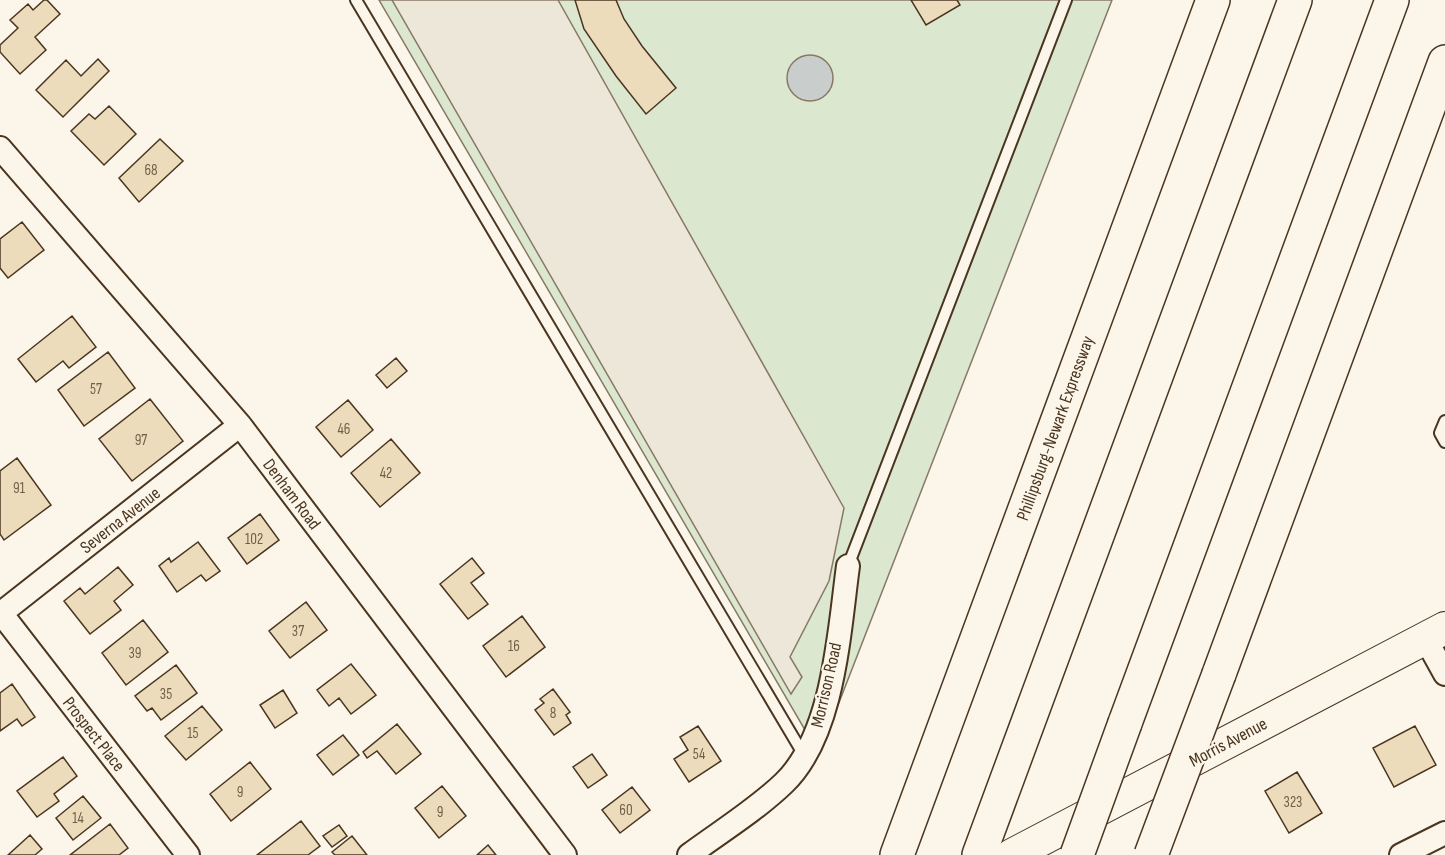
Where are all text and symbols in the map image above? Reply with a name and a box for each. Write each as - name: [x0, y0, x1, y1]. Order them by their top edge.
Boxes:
- house number: 68: [144, 161, 158, 180]
- street label: Phillipsburg-Newark Expressway: [1012, 333, 1099, 523]
- house number: 57: [90, 380, 102, 399]
- house number: 46: [338, 420, 350, 439]
- house number: 97: [135, 431, 147, 450]
- street label: Denham Road: [258, 455, 325, 534]
- house number: 42: [380, 464, 392, 483]
- house number: 91: [13, 479, 26, 498]
- street label: Severna Avenue: [76, 483, 164, 558]
- house number: 102: [245, 530, 263, 549]
- house number: 37: [292, 622, 304, 641]
- house number: 16: [508, 637, 520, 656]
- street label: Morrison Road: [807, 641, 846, 730]
- house number: 39: [129, 644, 141, 663]
- house number: 35: [160, 685, 172, 704]
- street label: Prospect Place: [58, 693, 129, 776]
- house number: 8: [550, 704, 556, 723]
- street label: Morris Avenue: [1186, 713, 1271, 772]
- house number: 15: [187, 724, 199, 743]
- house number: 54: [693, 745, 705, 764]
- house number: 9: [237, 783, 243, 802]
- house number: 323: [1284, 793, 1302, 812]
- house number: 60: [619, 801, 633, 820]
- house number: 9: [437, 803, 443, 822]
- house number: 14: [72, 809, 84, 828]

